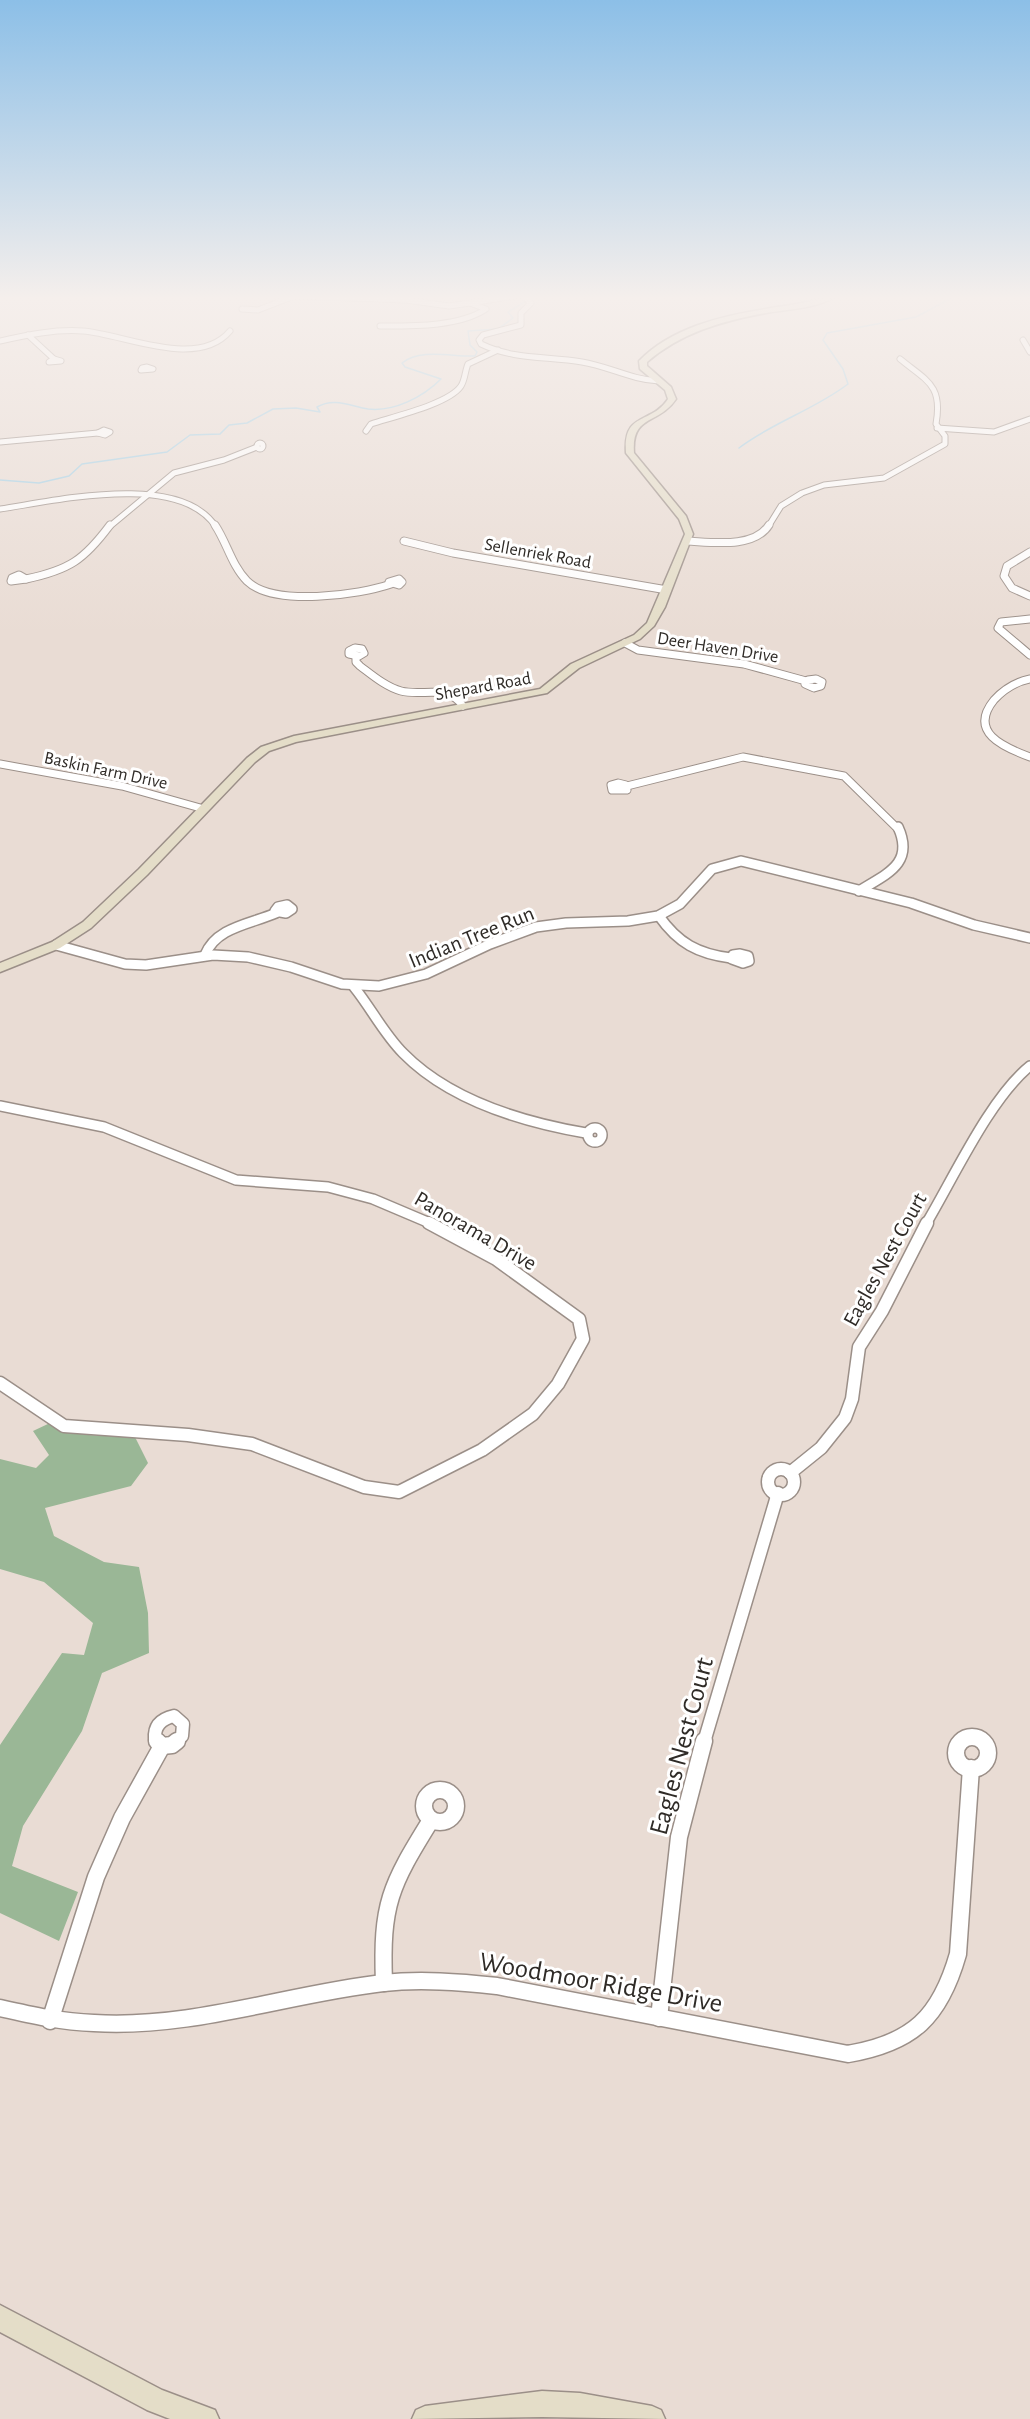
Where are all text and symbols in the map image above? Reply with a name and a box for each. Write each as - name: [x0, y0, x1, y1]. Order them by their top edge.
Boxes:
- street label: Sellenriek Road: [483, 536, 593, 572]
- street label: Deer Haven Drive: [656, 630, 780, 666]
- street label: Shepard Road: [434, 670, 533, 704]
- street label: Baskin Farm Drive: [43, 749, 169, 793]
- street label: Indian Tree Run: [406, 902, 537, 972]
- street label: Panorama Drive: [411, 1187, 540, 1275]
- street label: Eagles Nest Court: [839, 1189, 931, 1330]
- street label: Eagles Nest Court: [645, 1654, 718, 1838]
- street label: Woodmoor Ridge Drive: [477, 1948, 724, 2017]

